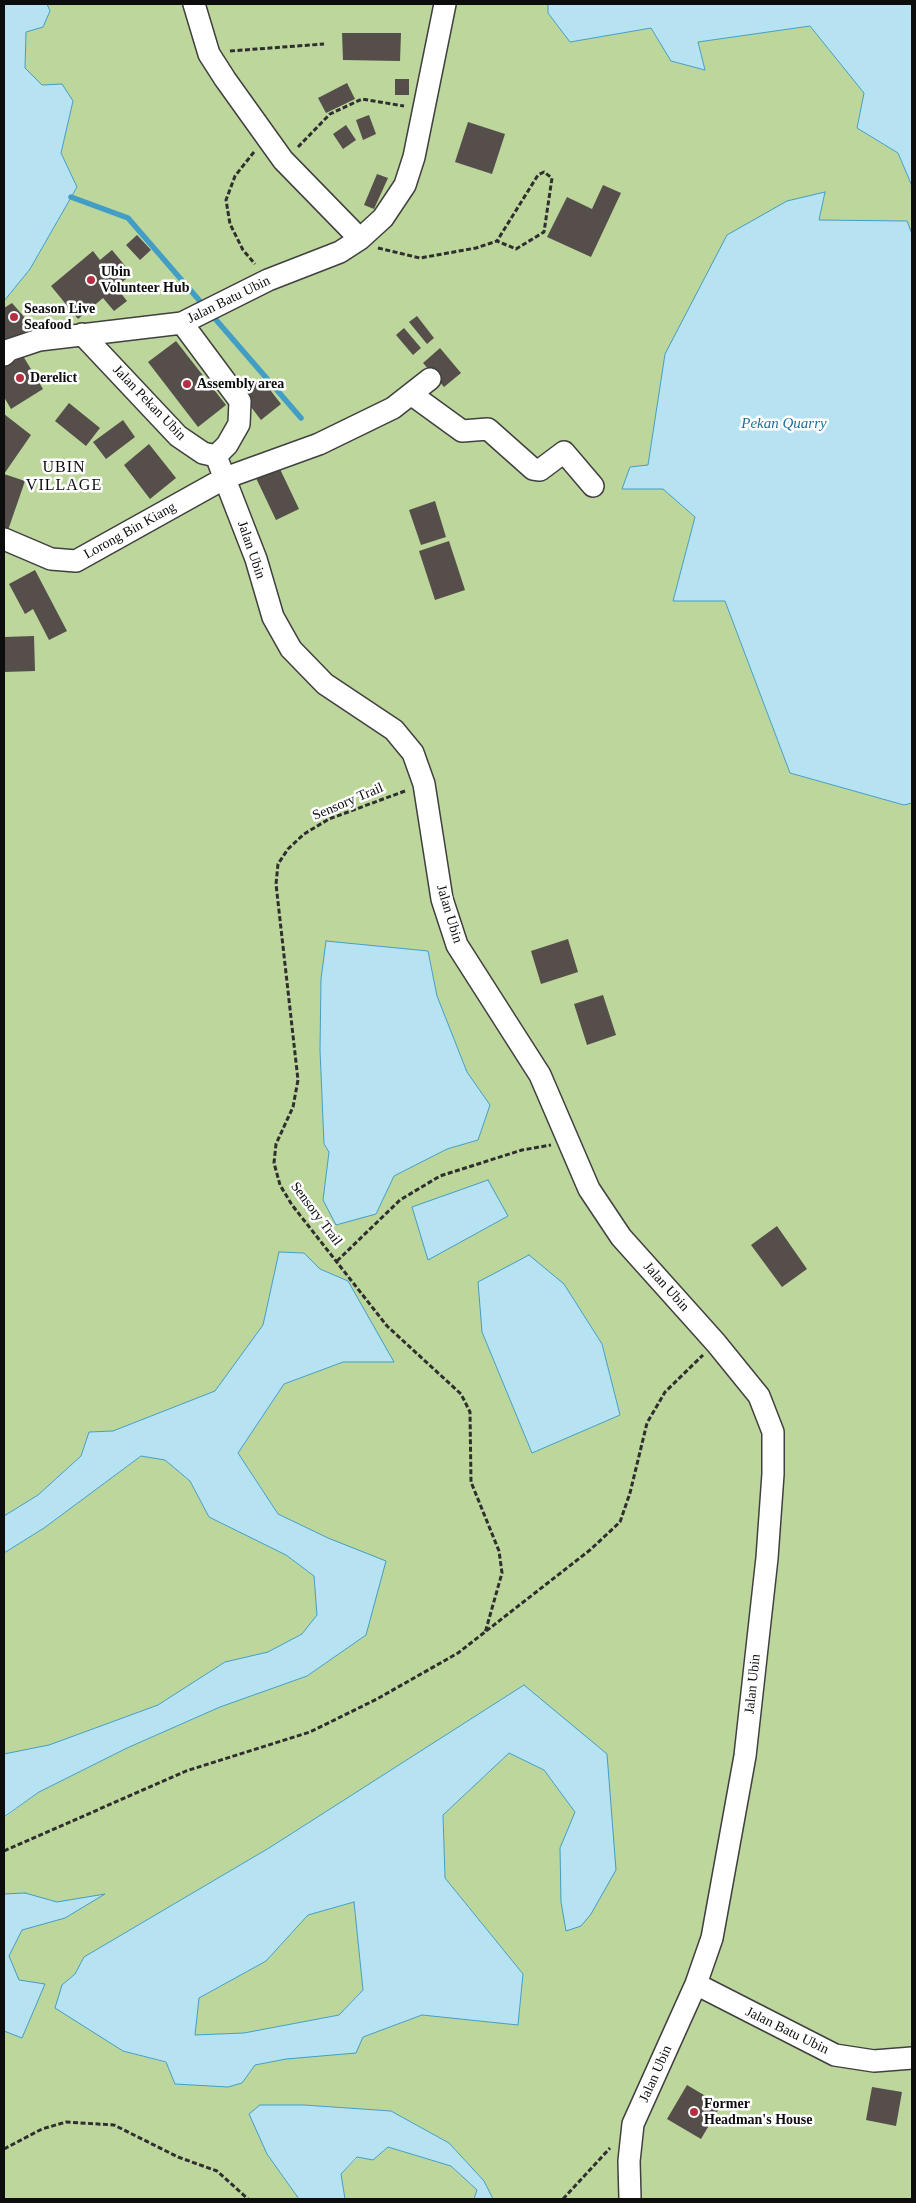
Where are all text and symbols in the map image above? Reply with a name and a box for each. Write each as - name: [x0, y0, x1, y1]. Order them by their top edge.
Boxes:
- place label: Ubin Volunteer Hub: [101, 264, 190, 296]
- street label: Jalan Batu Ubin: [185, 273, 273, 327]
- marker: Ubin Volunteer Hub: [85, 274, 97, 286]
- place label: Season Live Seafood: [24, 301, 95, 334]
- marker: Season Live Seafood: [8, 311, 20, 323]
- street label: Jalan Pekan Ubin: [109, 362, 189, 444]
- place label: Derelict: [30, 370, 77, 386]
- marker: Derelict: [14, 372, 26, 384]
- place label: Assembly area: [197, 376, 284, 392]
- marker: Assembly area: [181, 378, 193, 390]
- water label: Pekan Quarry: [741, 415, 827, 433]
- district label: UBIN VILLAGE: [25, 458, 103, 496]
- street label: Lorong Bin Kiang: [81, 499, 179, 563]
- street label: Jalan Ubin: [233, 519, 269, 581]
- street label: Sensory Trail: [310, 780, 386, 824]
- street label: Jalan Ubin: [432, 883, 466, 945]
- street label: Sensory Trail: [287, 1179, 345, 1249]
- street label: Jalan Ubin: [640, 1259, 692, 1315]
- street label: Jalan Ubin: [741, 1653, 765, 1715]
- street label: Jalan Batu Ubin: [743, 2004, 831, 2058]
- street label: Jalan Ubin: [636, 2043, 676, 2105]
- place label: Former Headman's House: [704, 2096, 813, 2128]
- marker: Former Headman's House: [688, 2106, 700, 2118]

